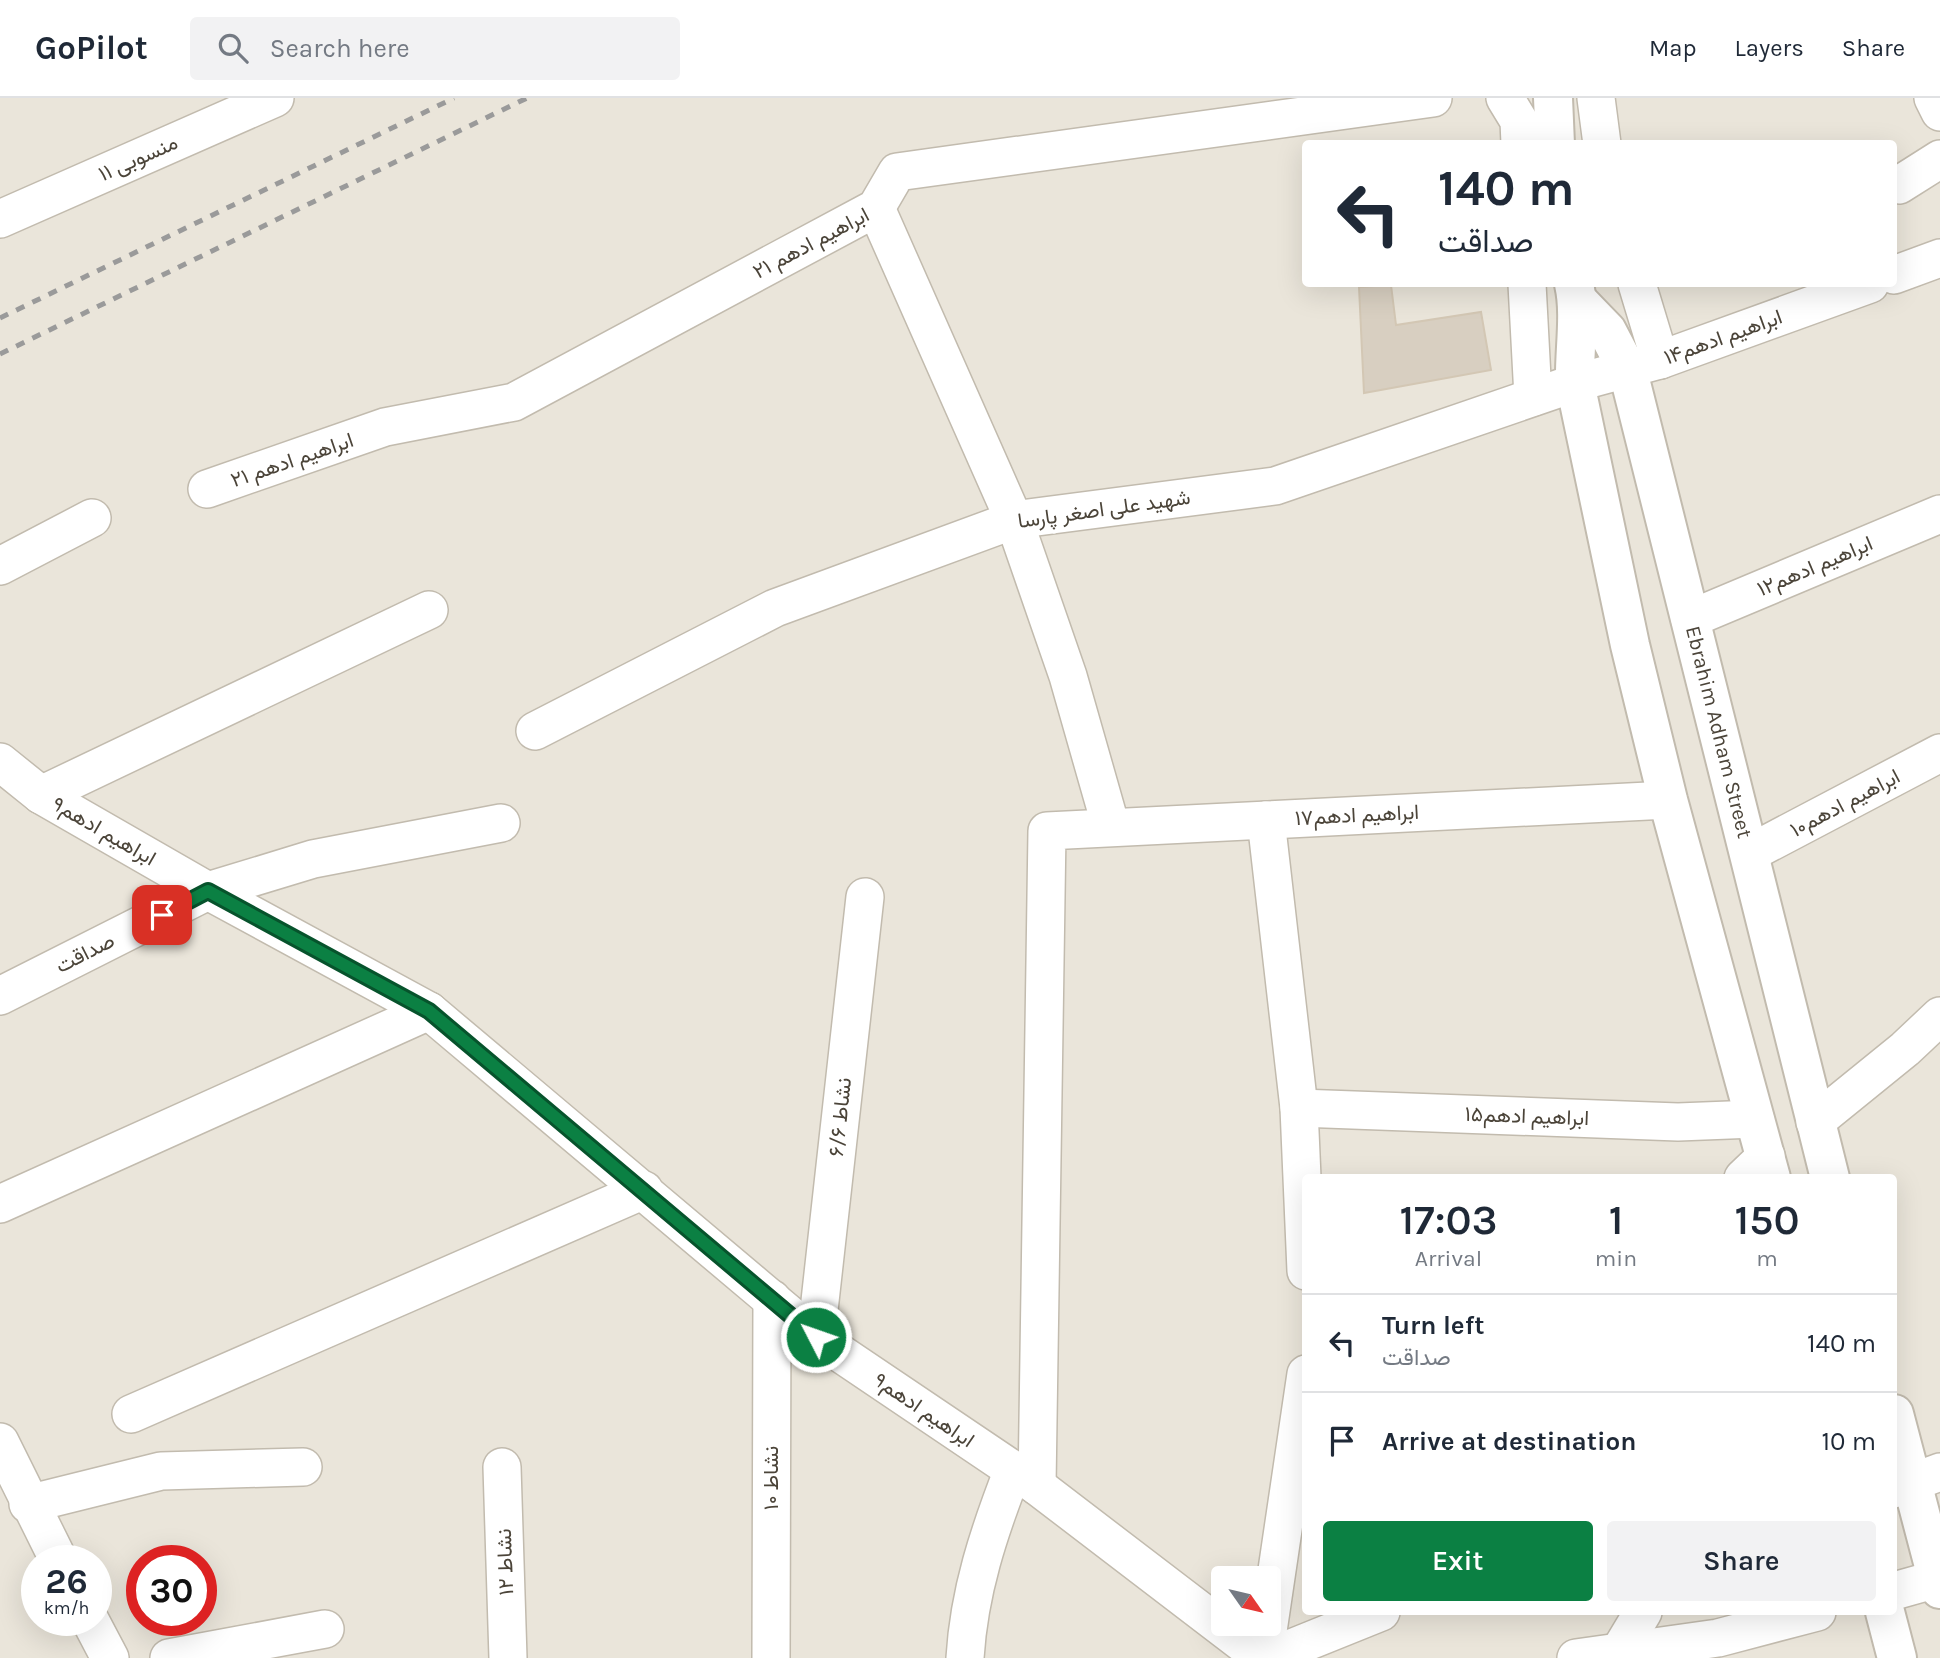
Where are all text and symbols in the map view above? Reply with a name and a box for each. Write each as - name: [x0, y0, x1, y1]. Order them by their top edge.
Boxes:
- search box: [190, 17, 680, 80]
- text: GoPilot: [35, 29, 148, 67]
- icon: search: [214, 29, 252, 67]
- text: Search here: [270, 33, 410, 64]
- text: Map: [1649, 34, 1697, 62]
- text: Layers: [1735, 34, 1804, 62]
- text: Share: [1842, 34, 1905, 62]
- street label: منسوبی ۱۱: [95, 130, 182, 187]
- text: 140 m: [1438, 160, 1575, 217]
- icon: left: [1323, 168, 1414, 259]
- street label: ابراهیم ادهم ۲۱: [749, 202, 874, 285]
- text: صداقت: [1438, 223, 1534, 260]
- street label: ابراهیم ادهم۱۴: [1661, 305, 1786, 371]
- street label: ابراهیم ادهم ۲۱: [228, 428, 357, 494]
- street label: شهید علی اصغر پارسا: [1016, 485, 1192, 535]
- street label: ابراهیم ادهم۱۲: [1754, 531, 1877, 603]
- street label: Ebrahim Adham Street: [1681, 623, 1757, 841]
- street label: ابراهیم ادهم۱۰: [1786, 764, 1905, 844]
- street label: ابراهیم ادهم۹: [47, 792, 160, 872]
- street label: ابراهیم ادهم۱۷: [1294, 800, 1420, 832]
- pin: [132, 885, 192, 945]
- icon: arrive: [143, 896, 181, 934]
- street label: صداقت: [52, 928, 118, 978]
- street label: نشاط ۶/۶: [824, 1076, 856, 1158]
- street label: ابراهیم ادهم۱۵: [1464, 1102, 1590, 1132]
- text: 17:03: [1399, 1195, 1497, 1245]
- text: 1: [1609, 1195, 1623, 1245]
- text: 150: [1735, 1195, 1800, 1245]
- text: Arrival: [1415, 1245, 1482, 1272]
- text: min: [1595, 1245, 1637, 1272]
- text: m: [1756, 1245, 1778, 1272]
- position arrow: [779, 1300, 853, 1374]
- text: Turn left: [1382, 1310, 1484, 1341]
- icon: left: [1323, 1324, 1361, 1362]
- text: 140 m: [1807, 1328, 1876, 1359]
- text: صداقت: [1382, 1344, 1451, 1371]
- street label: ابراهیم ادهم۹: [868, 1368, 979, 1454]
- icon: arrive: [1323, 1422, 1361, 1460]
- text: Arrive at destination: [1382, 1426, 1636, 1457]
- text: 10 m: [1821, 1426, 1876, 1457]
- street label: نشاط ۱۰: [759, 1446, 783, 1510]
- button: Exit: [1323, 1521, 1593, 1601]
- button: Share: [1607, 1521, 1876, 1601]
- street label: نشاط ۱۲: [492, 1528, 518, 1596]
- speed limit sign: 30: [126, 1545, 217, 1636]
- text: 26: [45, 1561, 88, 1602]
- north arrow: [1211, 1566, 1281, 1636]
- map controls: [1211, 1566, 1281, 1636]
- text: km/h: [44, 1597, 89, 1619]

